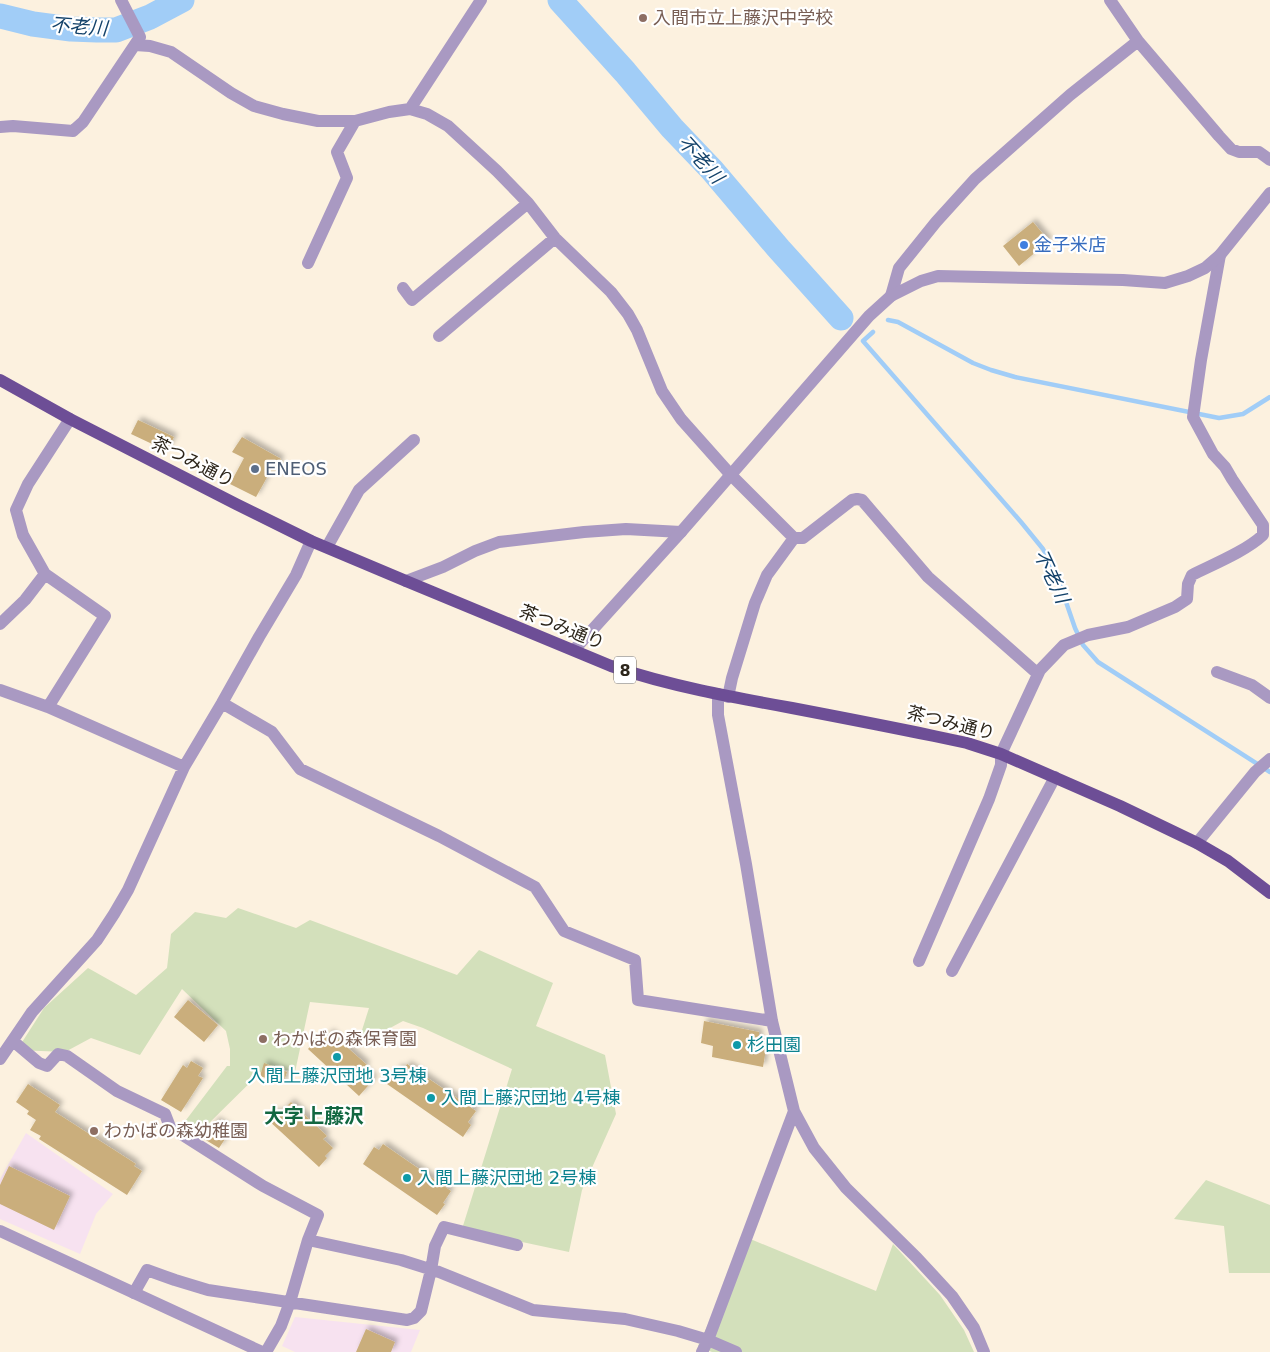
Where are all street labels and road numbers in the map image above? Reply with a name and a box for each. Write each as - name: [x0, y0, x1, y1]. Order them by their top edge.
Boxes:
- street label: 茶つみ通り: [148, 432, 238, 491]
- street label: 茶つみ通り: [517, 600, 608, 653]
- road number: 8: [614, 656, 636, 684]
- street label: 茶つみ通り: [905, 701, 997, 744]

